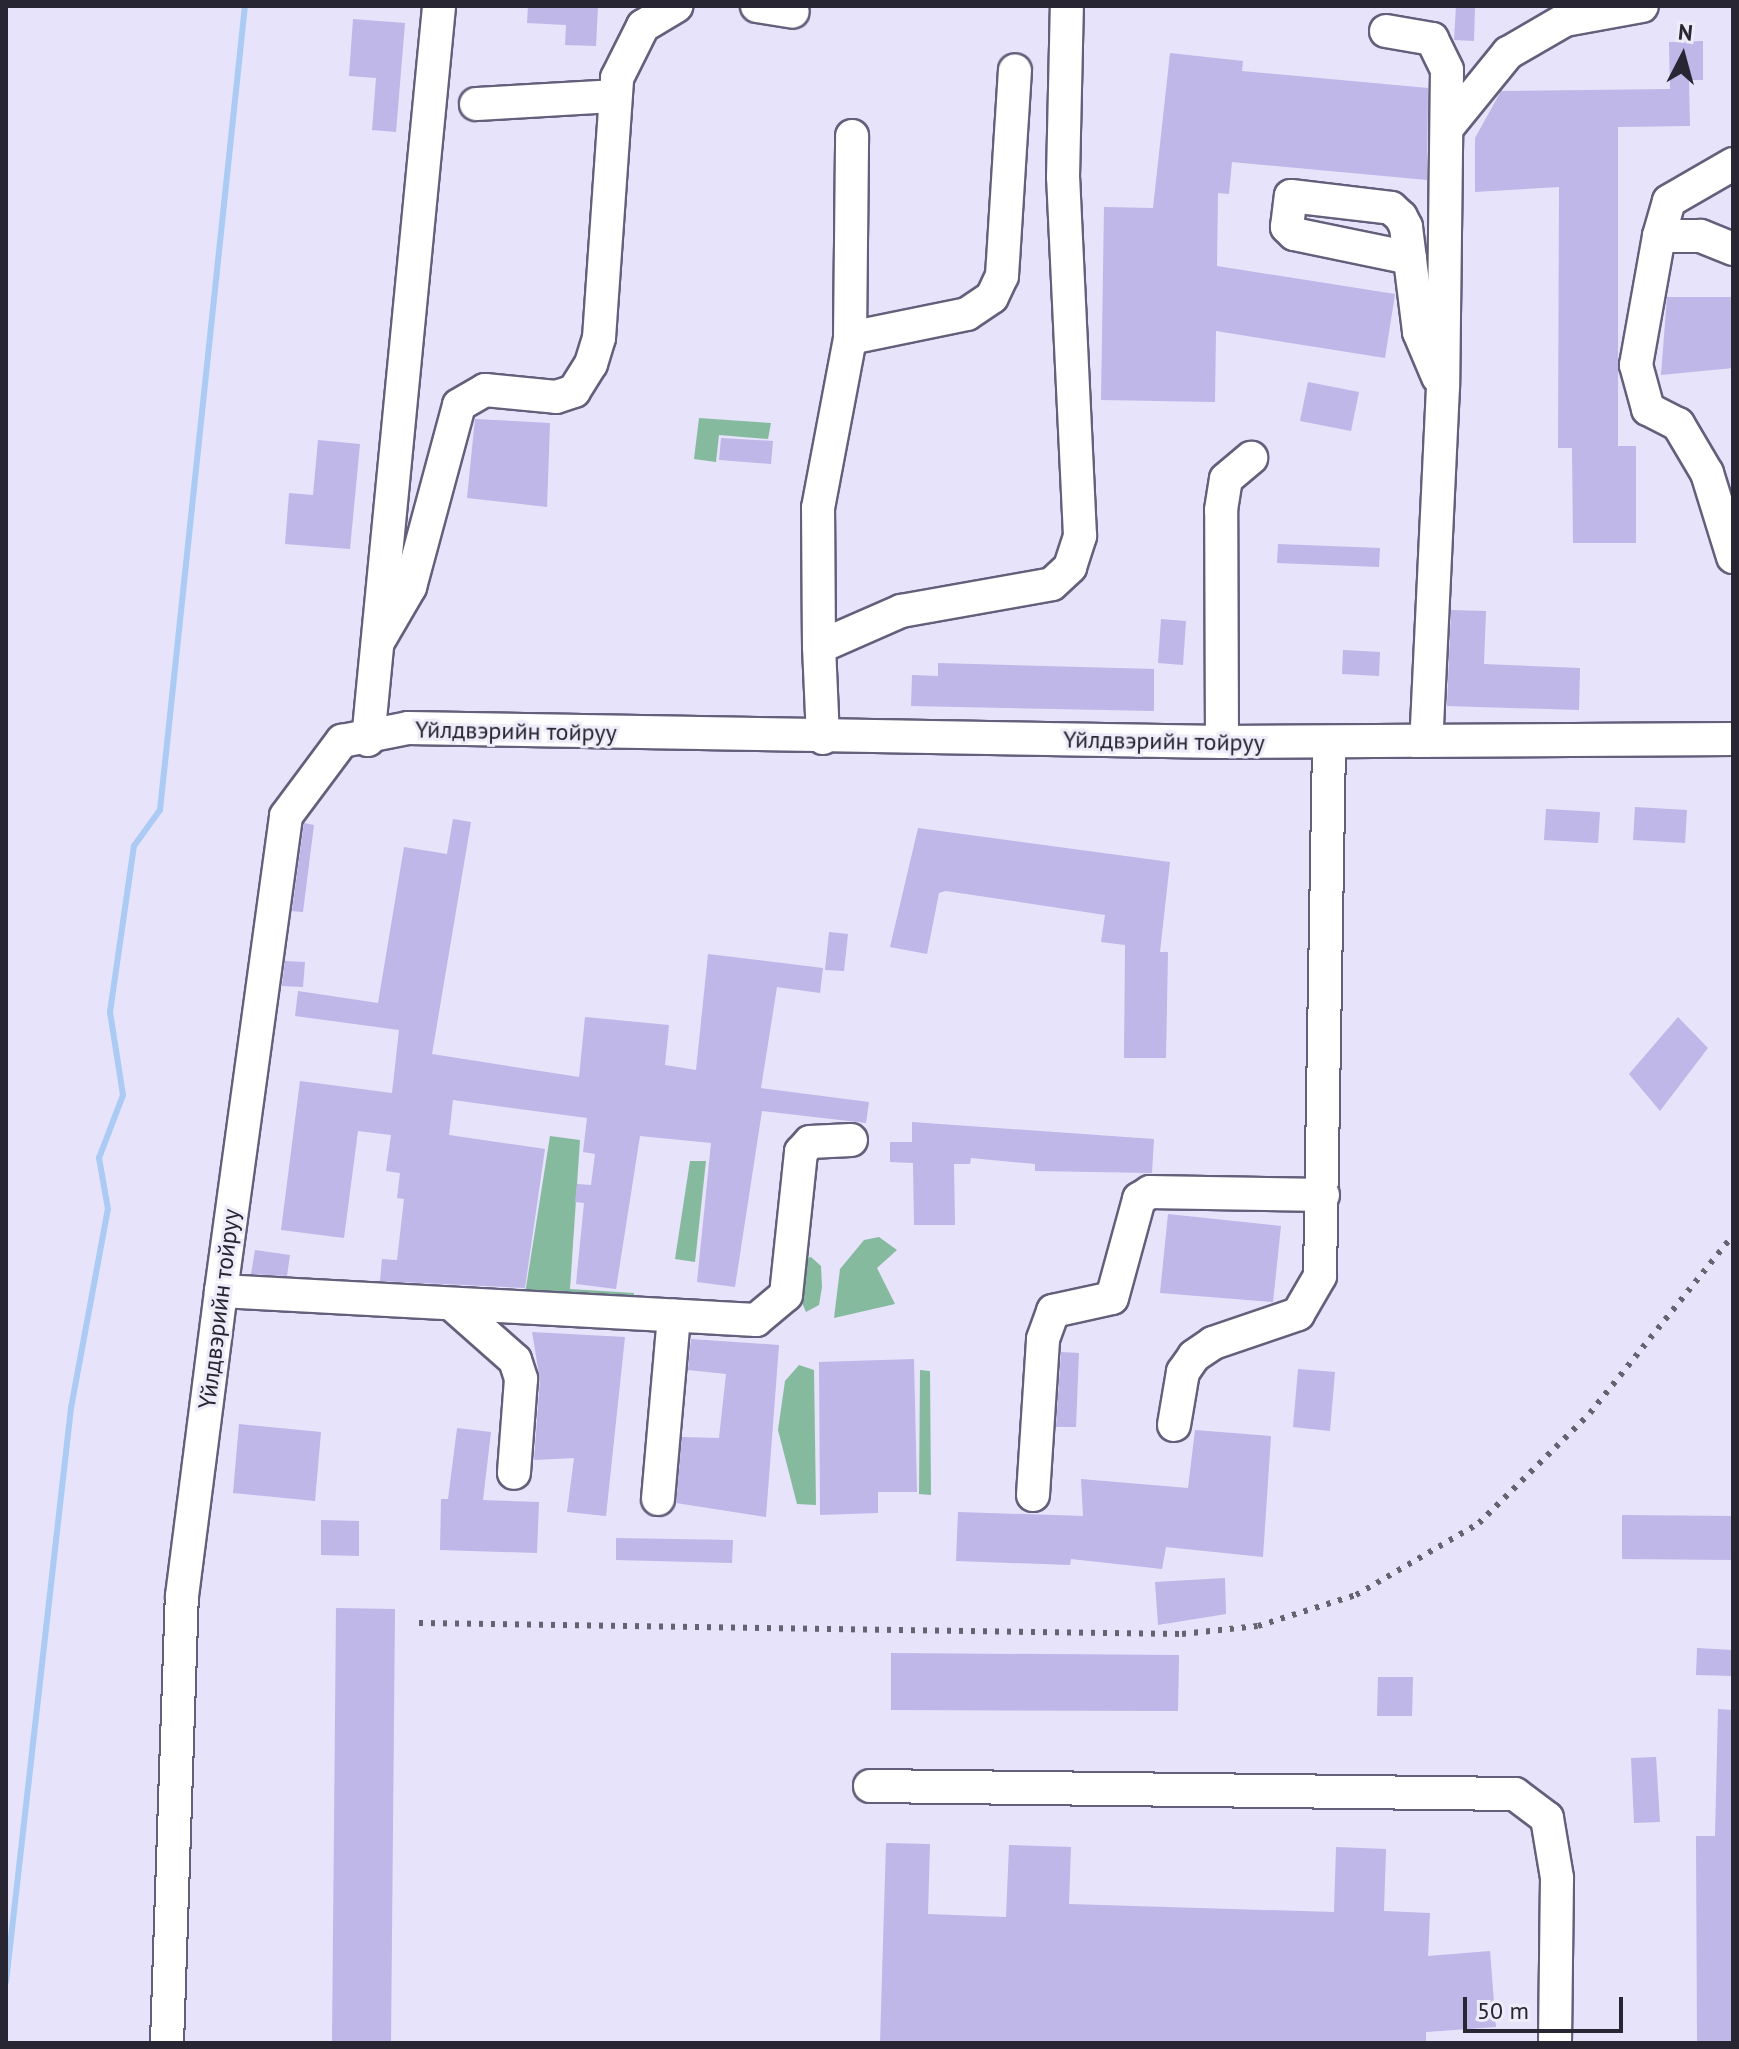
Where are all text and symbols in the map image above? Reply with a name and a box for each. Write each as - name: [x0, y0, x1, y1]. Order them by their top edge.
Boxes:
- north arrow: [1643, 16, 1723, 96]
- text: N: [1677, 17, 1694, 47]
- street label: Үйлдвэрийн тойруу: [415, 715, 617, 747]
- street label: Үйлдвэрийн тойруу: [1063, 725, 1265, 757]
- street label: Үйлдвэрийн тойруу: [192, 1207, 246, 1411]
- scale bar: [1467, 1981, 1627, 2031]
- text: 50 m: [1477, 1995, 1529, 2026]

